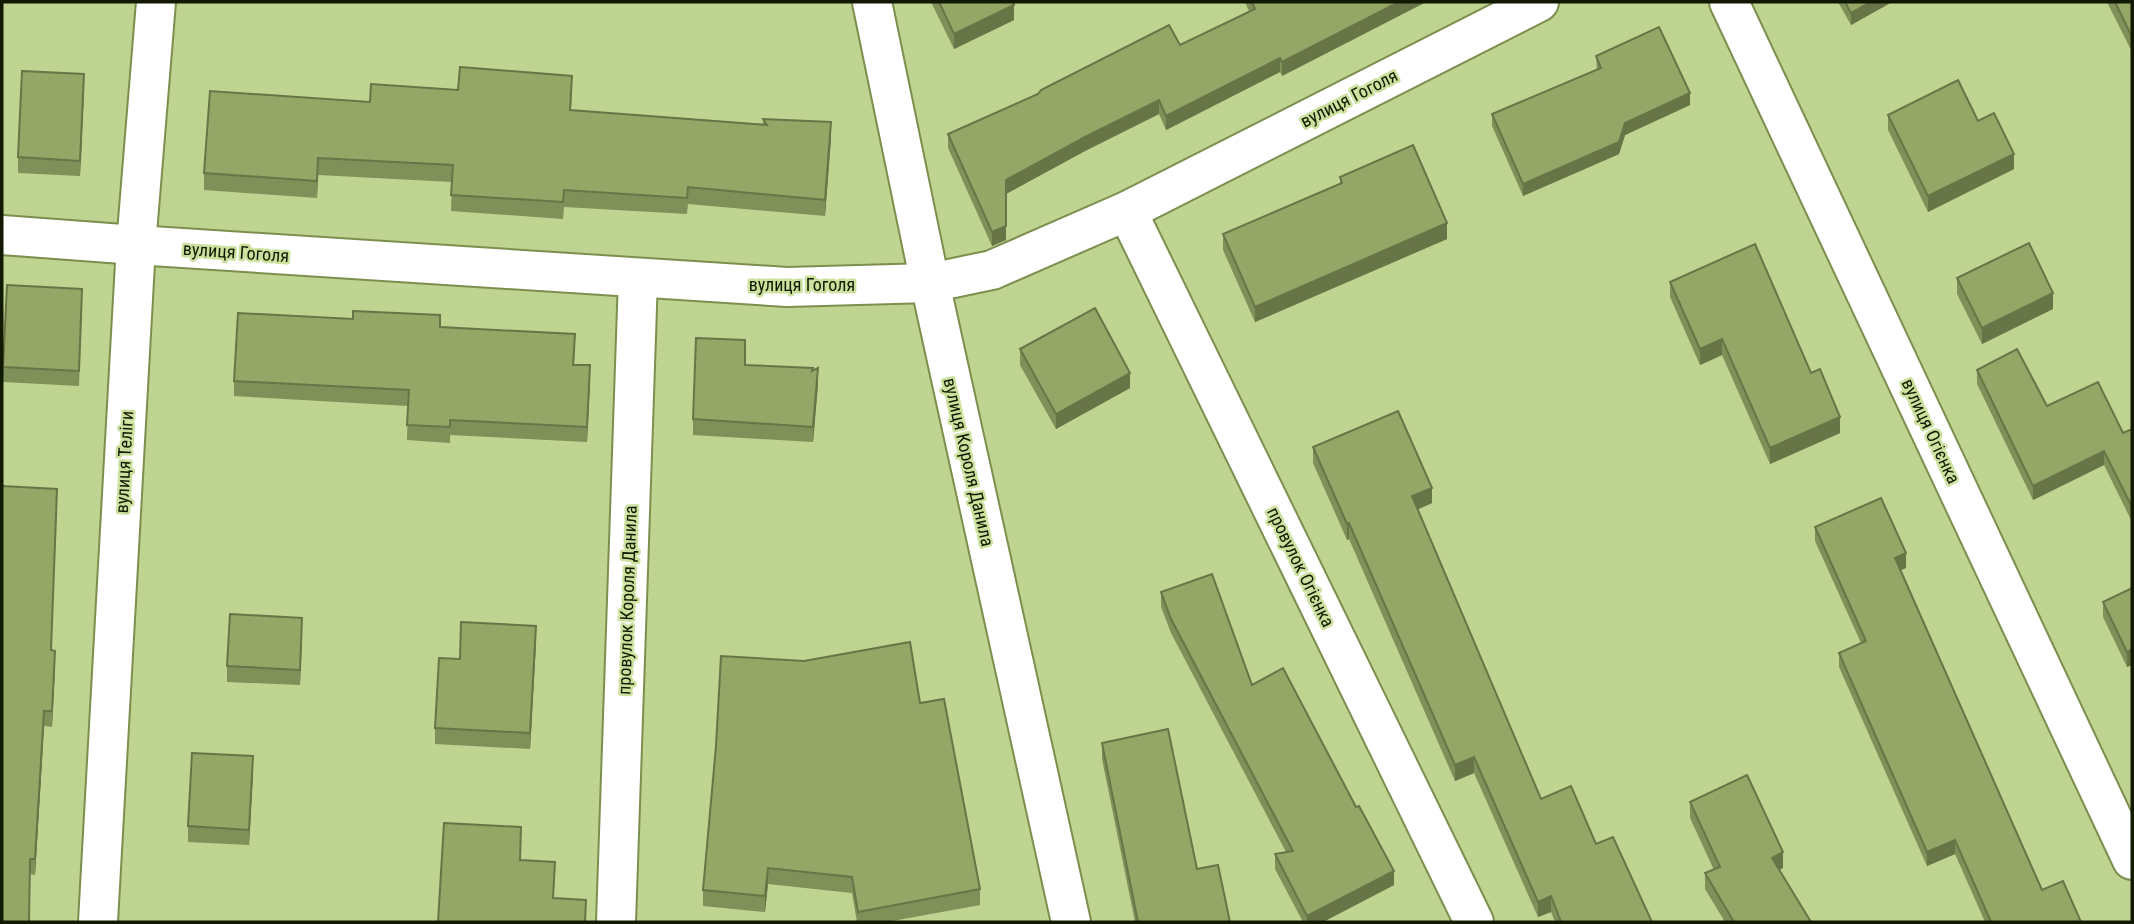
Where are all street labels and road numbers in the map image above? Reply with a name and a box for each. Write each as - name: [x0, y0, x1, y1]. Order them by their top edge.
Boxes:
- street label: вулиця Гоголя: [1297, 65, 1401, 131]
- street label: вулиця Гоголя: [182, 238, 290, 266]
- street label: вулиця Гоголя: [749, 274, 855, 295]
- street label: вулиця Огієнка: [1898, 375, 1964, 487]
- street label: вулиця Короля Данила: [939, 376, 999, 548]
- street label: вулиця Теліги: [111, 410, 137, 514]
- street label: провулок Огієнка: [1263, 504, 1339, 630]
- street label: провулок Короля Данила: [613, 505, 641, 695]

